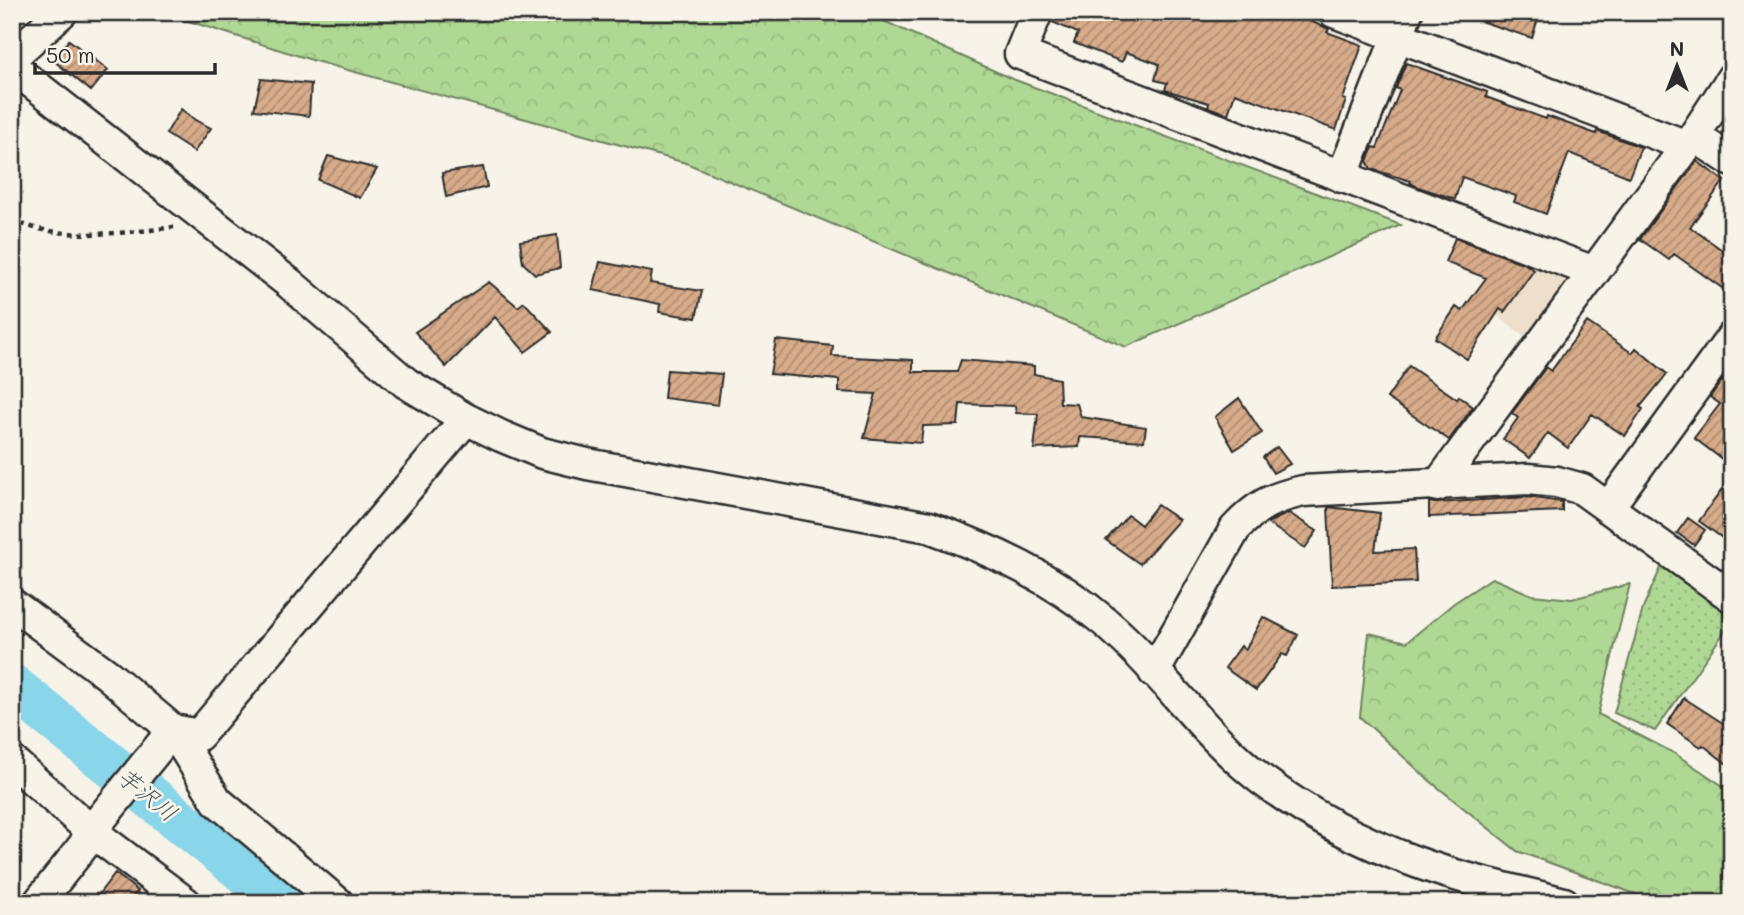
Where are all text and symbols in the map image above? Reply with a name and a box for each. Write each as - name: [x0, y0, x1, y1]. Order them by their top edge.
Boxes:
- scale bar: [35, 32, 215, 76]
- north arrow: [1642, 32, 1712, 102]
- text: N: [1670, 36, 1684, 61]
- text: 50 m: [46, 41, 95, 68]
- water label: 芋沢川: [112, 761, 184, 827]

